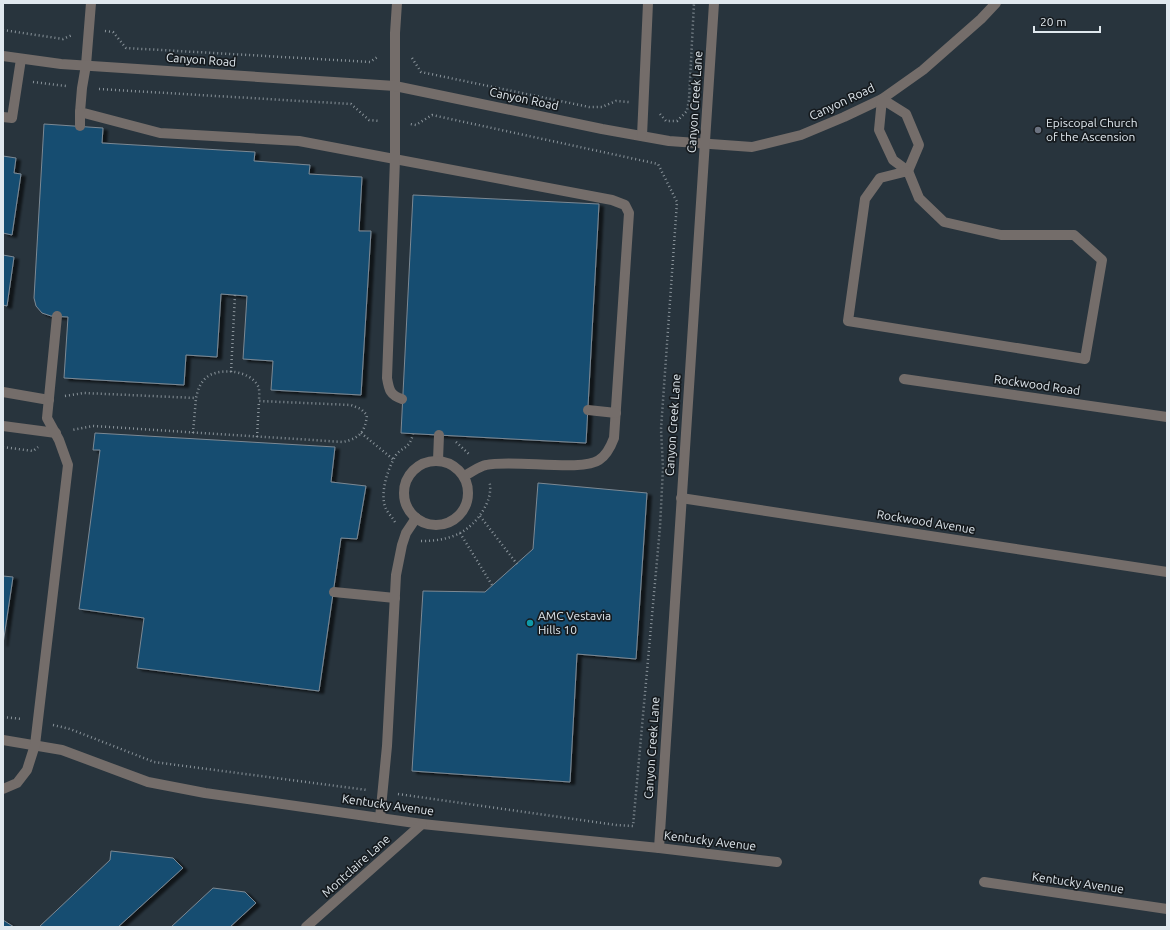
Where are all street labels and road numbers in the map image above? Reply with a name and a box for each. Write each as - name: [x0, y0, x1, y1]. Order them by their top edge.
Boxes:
- street label: Canyon Creek Lane: [684, 50, 705, 153]
- street label: Canyon Road: [165, 51, 237, 68]
- street label: Canyon Road: [807, 81, 876, 122]
- street label: Canyon Road: [488, 85, 560, 112]
- street label: Rockwood Road: [993, 372, 1081, 397]
- street label: Canyon Creek Lane: [662, 373, 683, 476]
- street label: Rockwood Avenue: [876, 507, 976, 536]
- street label: Canyon Creek Lane: [641, 696, 662, 799]
- street label: Kentucky Avenue: [341, 792, 435, 817]
- street label: Kentucky Avenue: [663, 828, 757, 853]
- street label: Montclaire Lane: [319, 832, 392, 899]
- street label: Kentucky Avenue: [1031, 870, 1125, 895]

